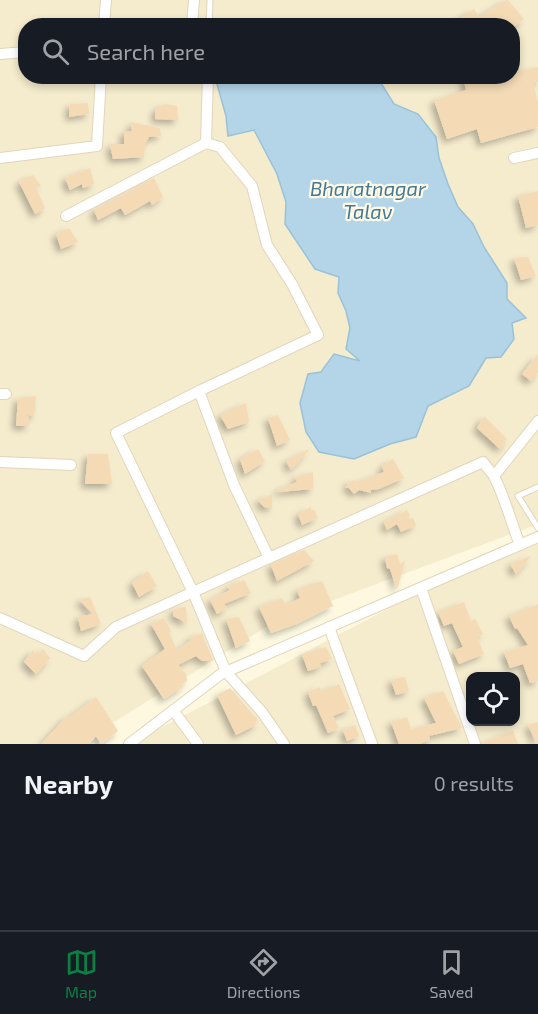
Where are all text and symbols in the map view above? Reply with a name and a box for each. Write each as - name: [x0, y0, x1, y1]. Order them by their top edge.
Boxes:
- search box: [18, 18, 520, 84]
- icon: search: [39, 35, 72, 68]
- text: Search here: [87, 38, 205, 64]
- water label: Bharatnagar Talav: [310, 176, 427, 223]
- map controls: [466, 672, 520, 726]
- button: locate: [466, 672, 520, 726]
- text: Nearby: [24, 768, 113, 799]
- text: 0 results: [434, 771, 514, 795]
- tab: Map: [65, 946, 98, 1001]
- tab: Directions: [227, 946, 300, 1001]
- tab: Saved: [430, 946, 473, 1001]

